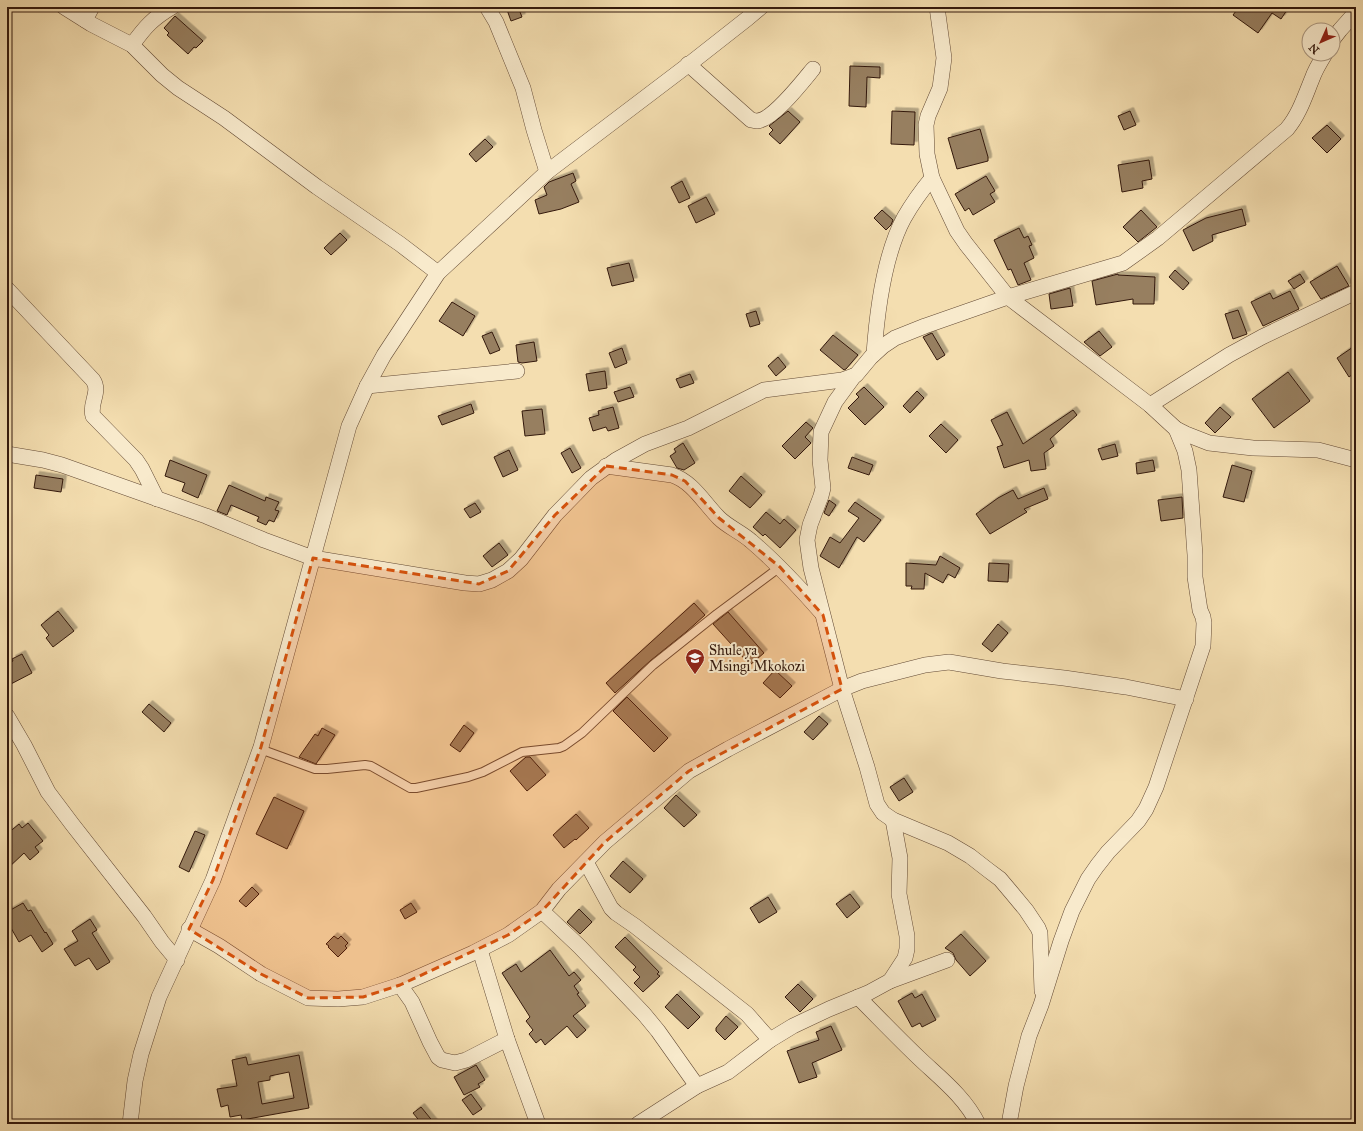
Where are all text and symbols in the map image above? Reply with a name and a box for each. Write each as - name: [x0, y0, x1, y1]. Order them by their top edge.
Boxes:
- north arrow: [1301, 22, 1341, 62]
- text: N: [1306, 40, 1322, 57]
- place label: Shule ya Msingi Mkokozi: [709, 642, 805, 675]
- school or university icon: Shule ya Msingi Mkokozi: [684, 647, 706, 675]

